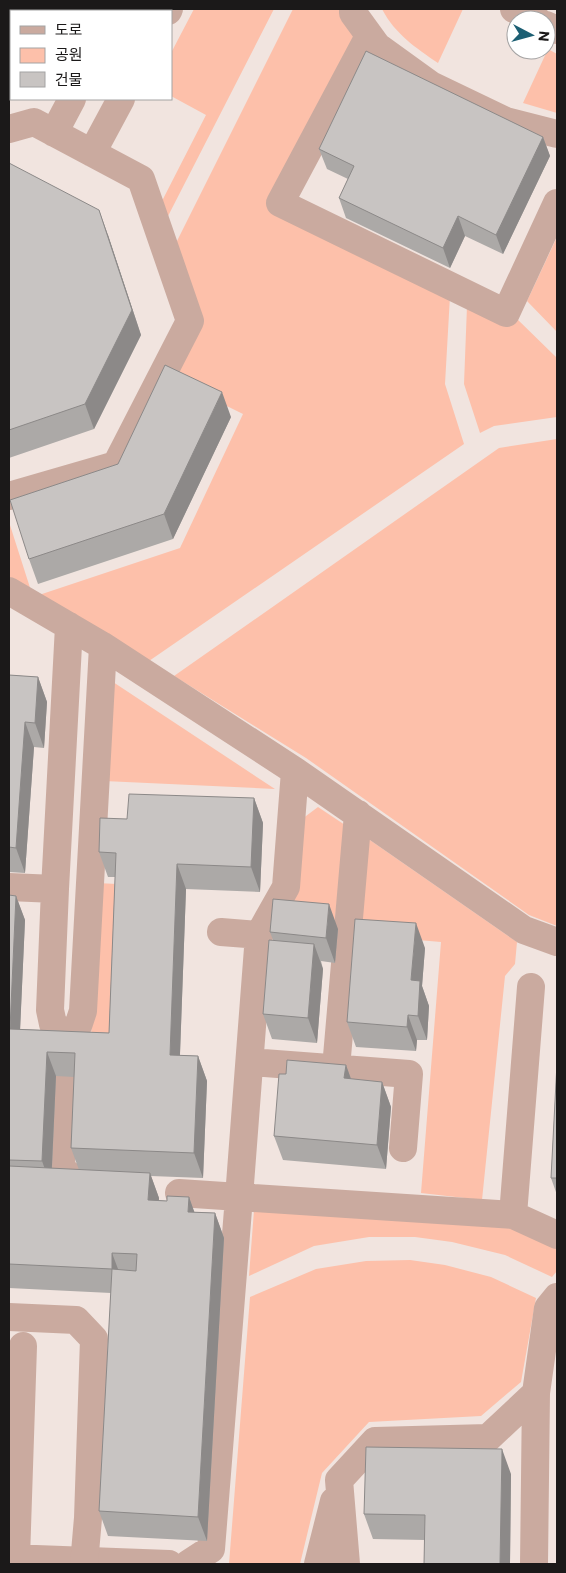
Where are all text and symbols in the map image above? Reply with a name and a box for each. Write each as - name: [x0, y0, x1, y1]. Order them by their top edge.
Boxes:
- legend: [10, 10, 172, 100]
- north arrow: [506, 10, 556, 60]
- text: 도로: [55, 20, 83, 38]
- text: N: [535, 30, 553, 43]
- text: 공원: [55, 45, 83, 63]
- text: 건물: [55, 70, 83, 88]

